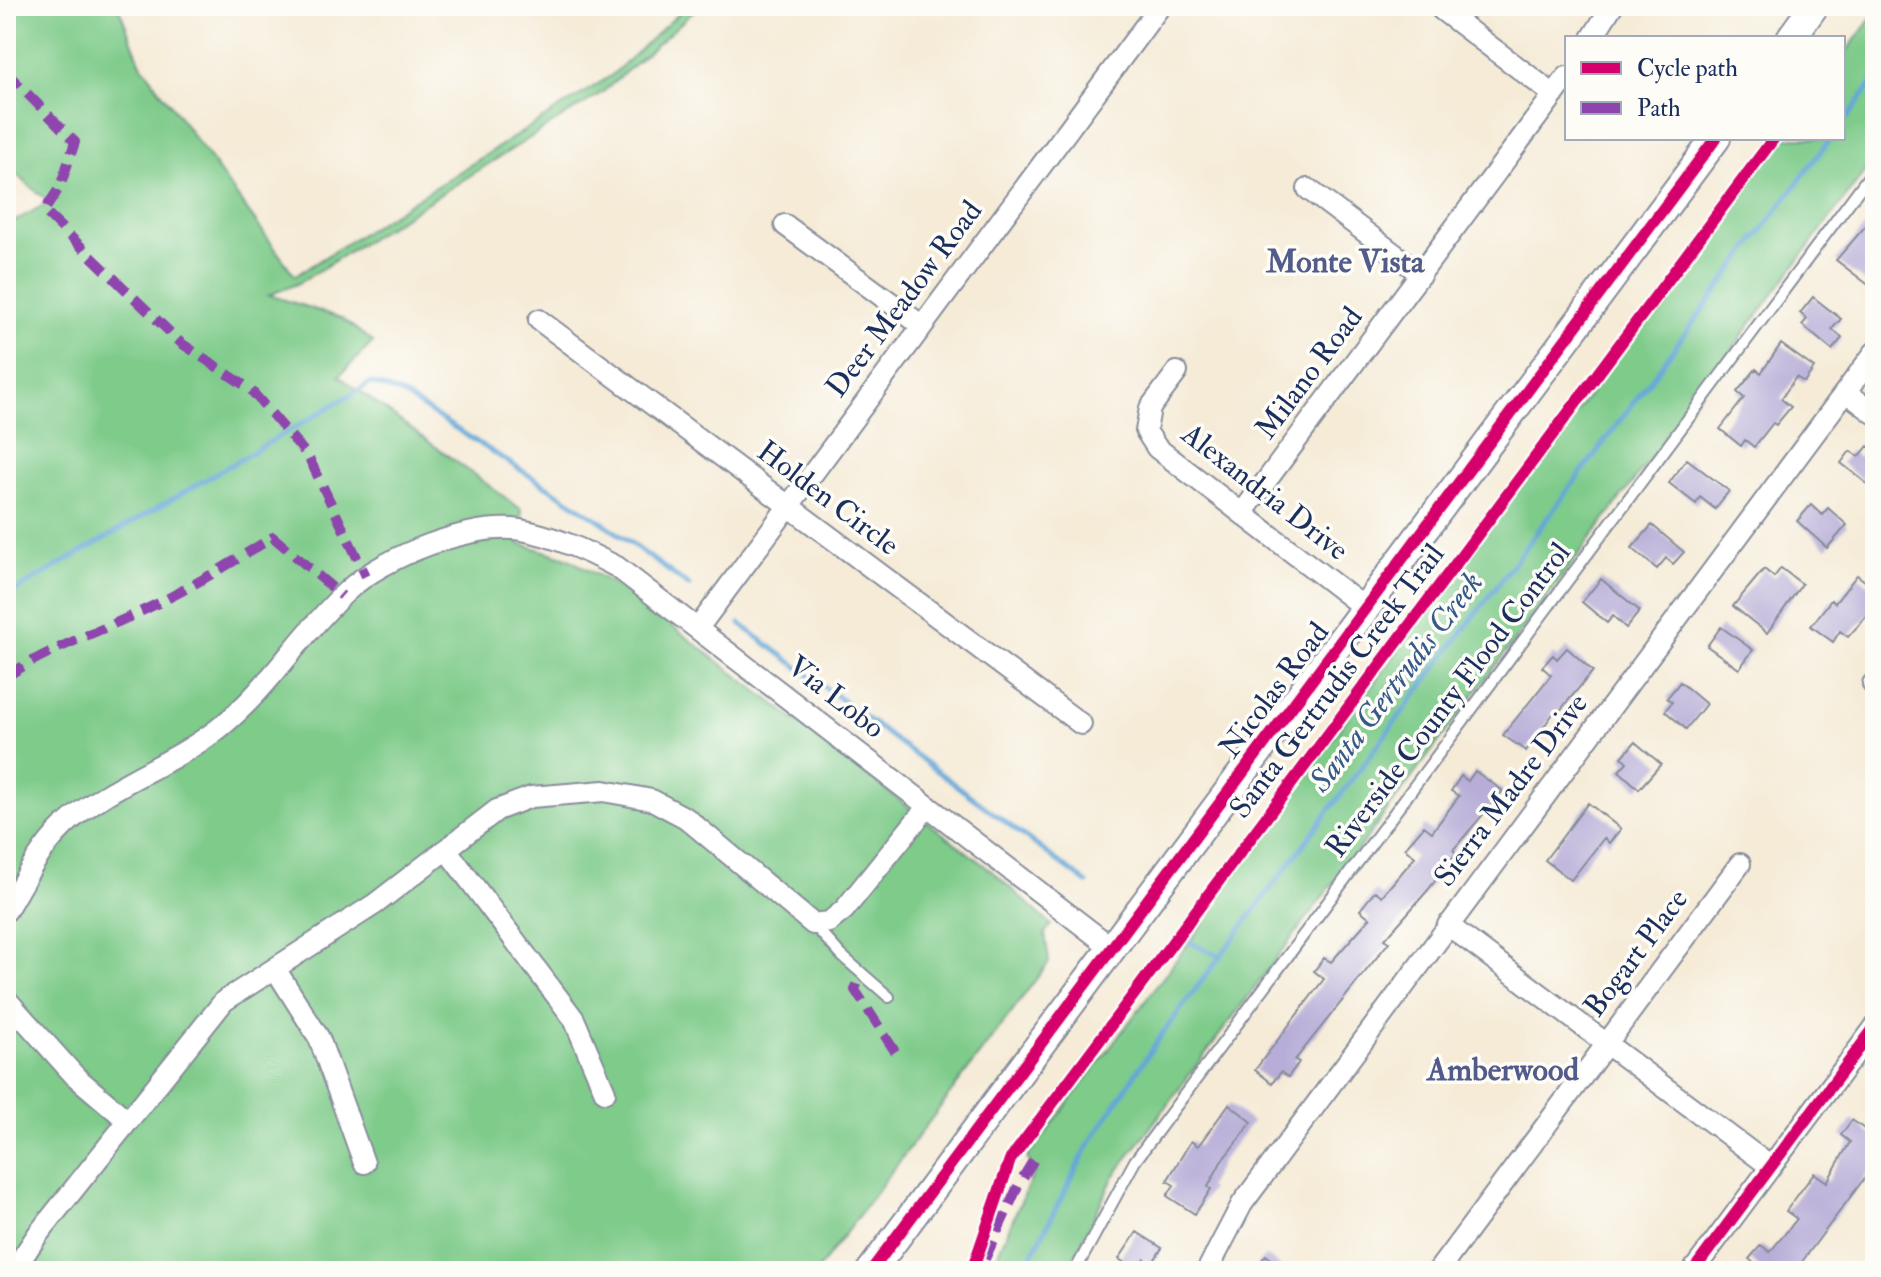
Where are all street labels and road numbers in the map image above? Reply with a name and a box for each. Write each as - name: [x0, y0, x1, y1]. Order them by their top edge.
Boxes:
- street label: Deer Meadow Road: [818, 193, 990, 405]
- street label: Milano Road: [1247, 299, 1371, 446]
- street label: Alexandria Drive: [1173, 415, 1356, 569]
- street label: Holden Circle: [750, 433, 906, 563]
- street label: Riverside County Flood Control: [1317, 535, 1579, 865]
- street label: Santa Gertrudis Creek Trail: [1222, 537, 1452, 825]
- street label: Nicolas Road: [1211, 615, 1337, 765]
- street label: Via Lobo: [780, 648, 892, 746]
- street label: Sierra Madre Drive: [1426, 686, 1596, 894]
- street label: Bogart Place: [1576, 882, 1696, 1024]

